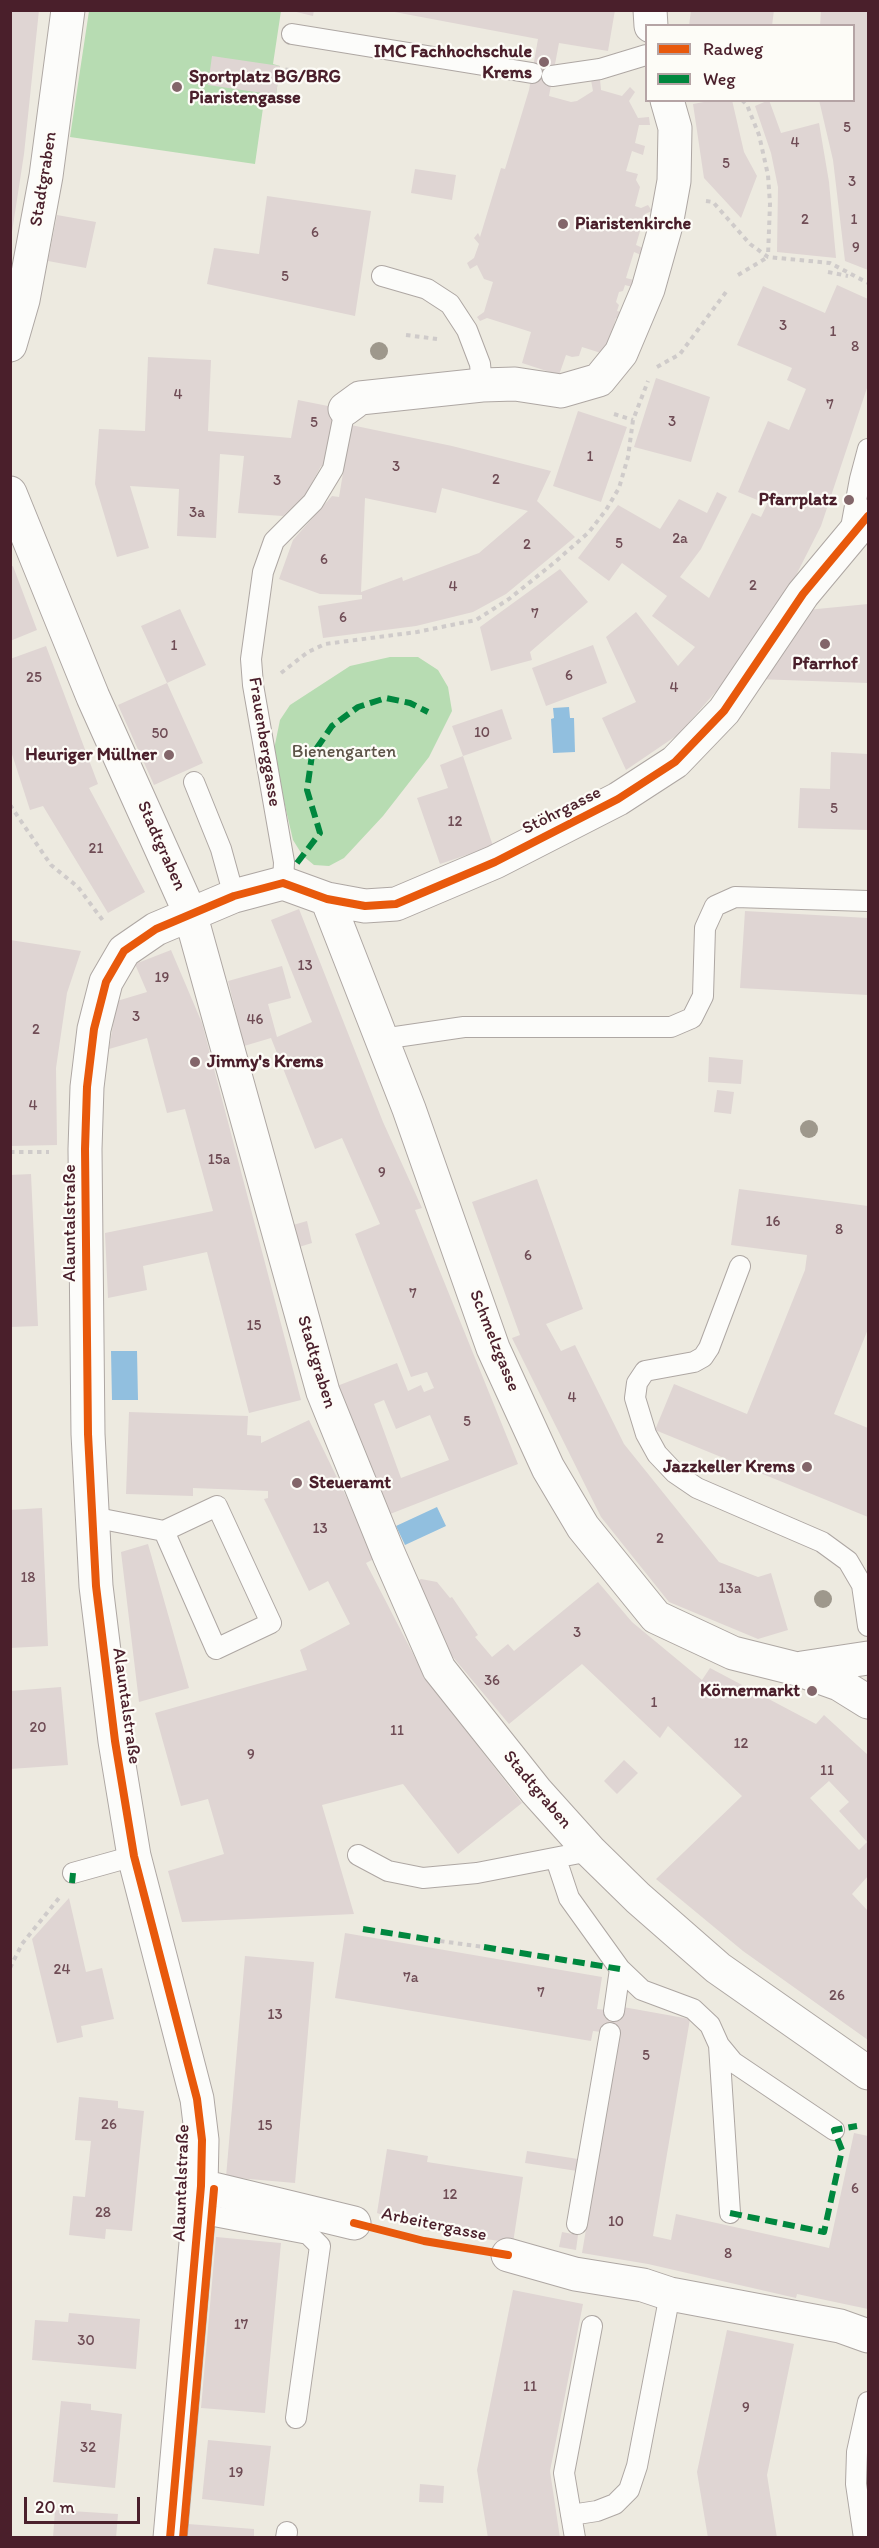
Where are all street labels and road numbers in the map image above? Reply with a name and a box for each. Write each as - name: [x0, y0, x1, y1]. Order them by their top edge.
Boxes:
- street label: Stadtgraben: [26, 130, 62, 228]
- street label: Frauenberggasse: [243, 676, 285, 808]
- street label: Stöhrgasse: [519, 782, 605, 840]
- street label: Stadtgraben: [132, 798, 190, 894]
- street label: Alauntalstraße: [59, 1164, 81, 1282]
- street label: Schmelzgasse: [464, 1287, 524, 1395]
- street label: Stadtgraben: [292, 1313, 340, 1411]
- street label: Alauntalstraße: [107, 1646, 145, 1766]
- street label: Stadtgraben: [498, 1746, 576, 1834]
- street label: Alauntalstraße: [169, 2124, 195, 2242]
- street label: Arbeitergasse: [379, 2203, 489, 2247]

